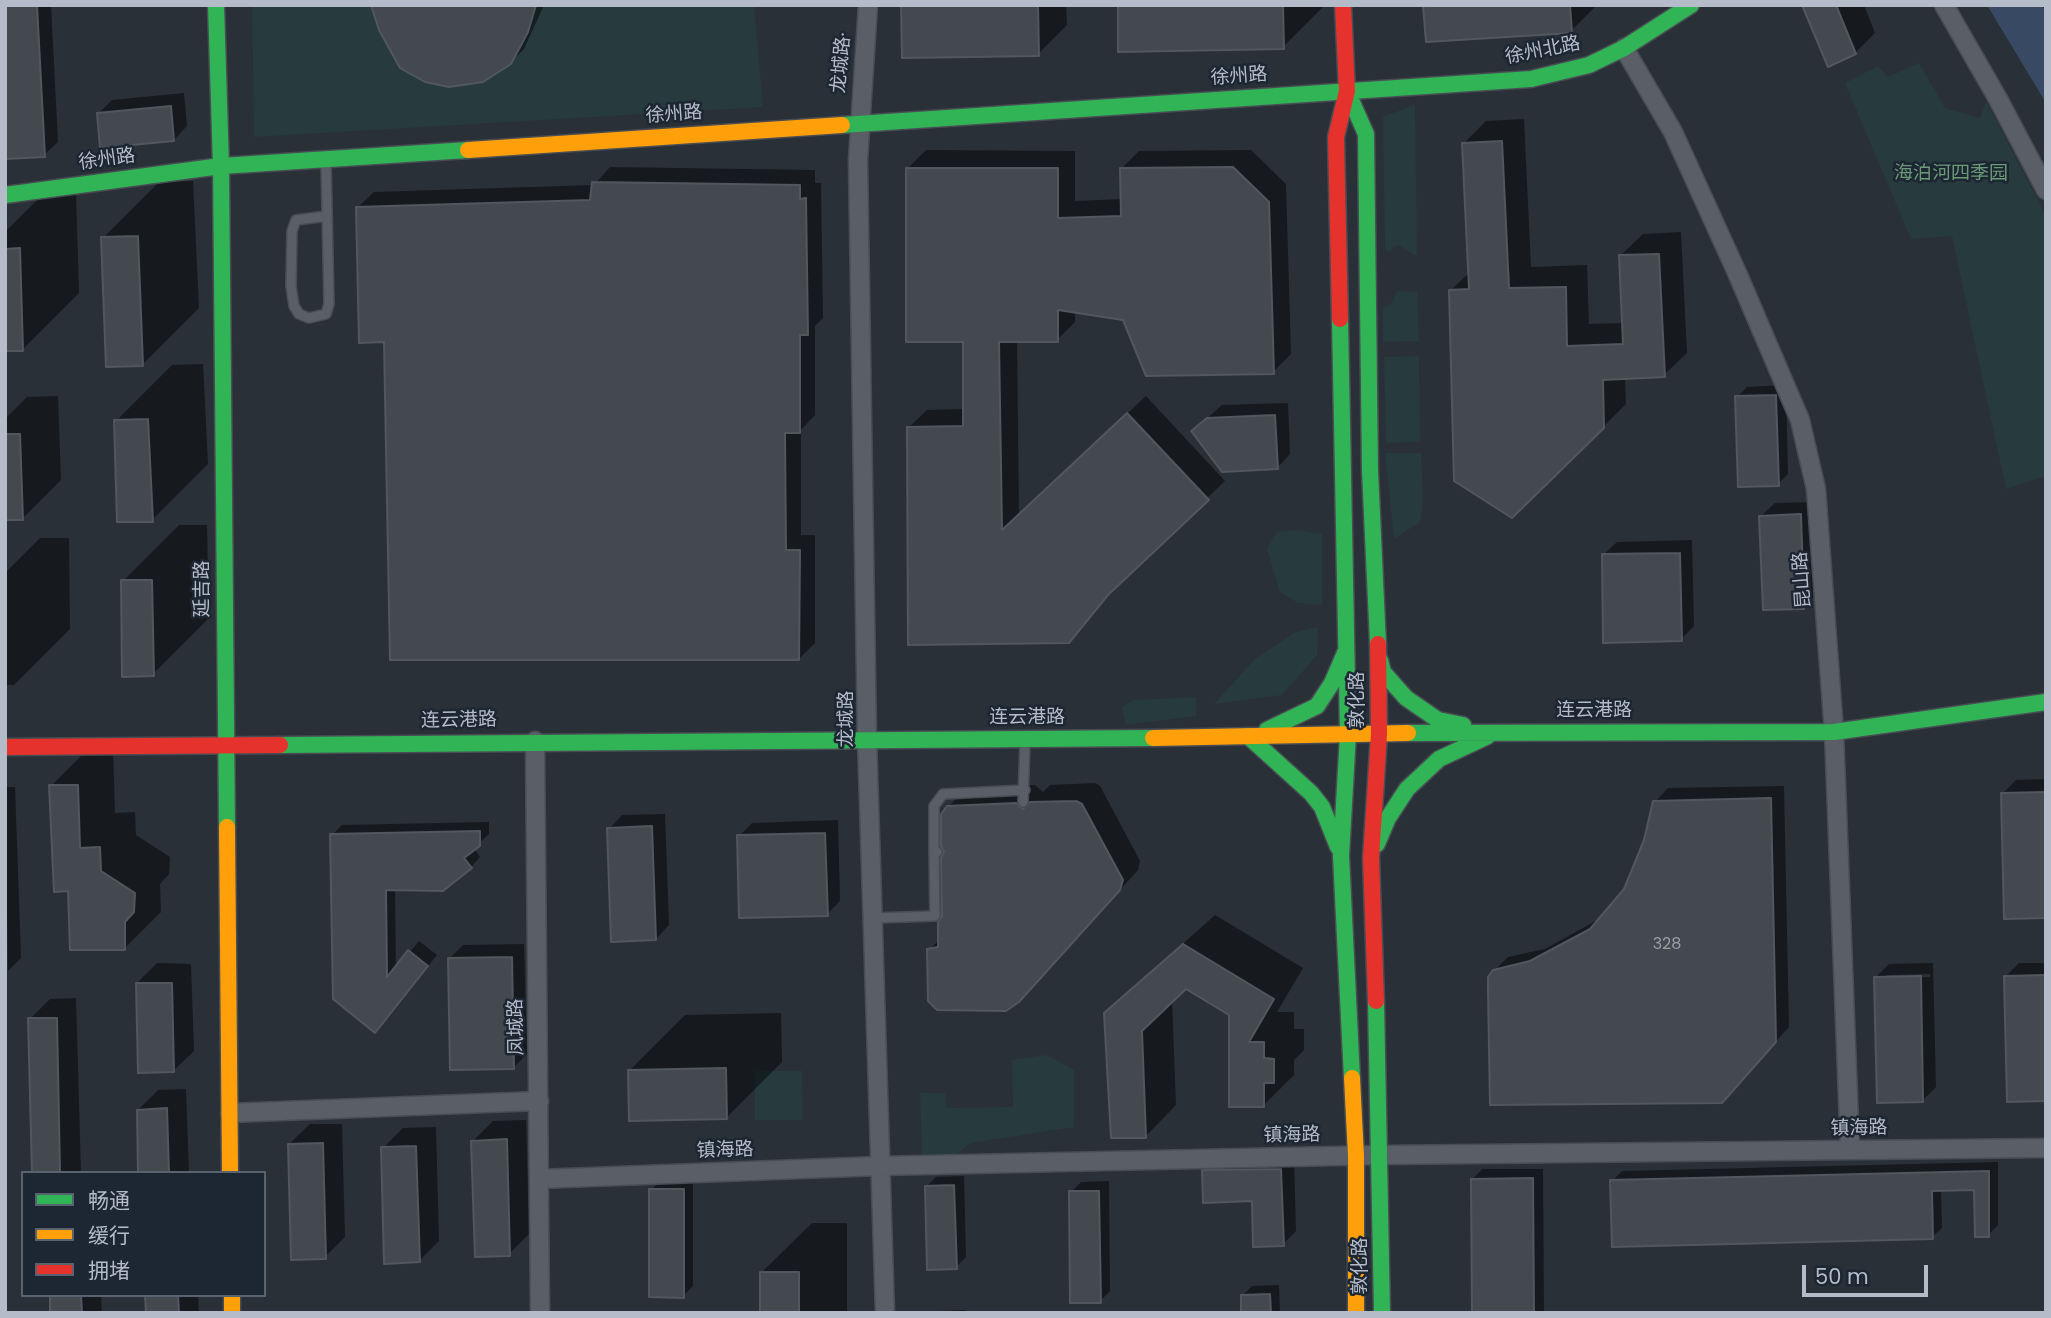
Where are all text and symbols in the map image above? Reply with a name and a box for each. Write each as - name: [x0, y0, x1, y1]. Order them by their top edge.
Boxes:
- street label: 龙城路·: [828, 32, 856, 94]
- street label: 徐州北路: [1504, 33, 1582, 69]
- street label: 徐州路: [1210, 64, 1268, 90]
- street label: 徐州路: [645, 102, 703, 128]
- street label: 徐州路: [77, 145, 137, 175]
- park label: 海泊河四季园: [1894, 163, 2008, 185]
- street label: 昆山路: [1790, 551, 1816, 609]
- street label: 延吉路: [192, 561, 214, 617]
- street label: 敦化路: [1347, 672, 1369, 728]
- street label: 龙城路: [836, 691, 858, 747]
- street label: 连云港路: [1556, 700, 1632, 722]
- street label: 连云港路: [989, 707, 1065, 729]
- street label: 连云港路: [421, 709, 497, 733]
- house number: 328: [1653, 935, 1681, 955]
- street label: 凤城路: [505, 998, 529, 1056]
- street label: 镇海路: [1830, 1117, 1888, 1141]
- street label: 镇海路: [1263, 1124, 1321, 1148]
- street label: 镇海路: [696, 1139, 754, 1163]
- legend: [21, 1171, 266, 1297]
- text: 畅通: [88, 1186, 130, 1215]
- text: 缓行: [88, 1221, 130, 1250]
- street label: 敦化路: [1350, 1238, 1372, 1294]
- scale bar: [1806, 1252, 1932, 1296]
- text: 拥堵: [88, 1256, 130, 1285]
- text: 50 m: [1815, 1262, 1869, 1291]

